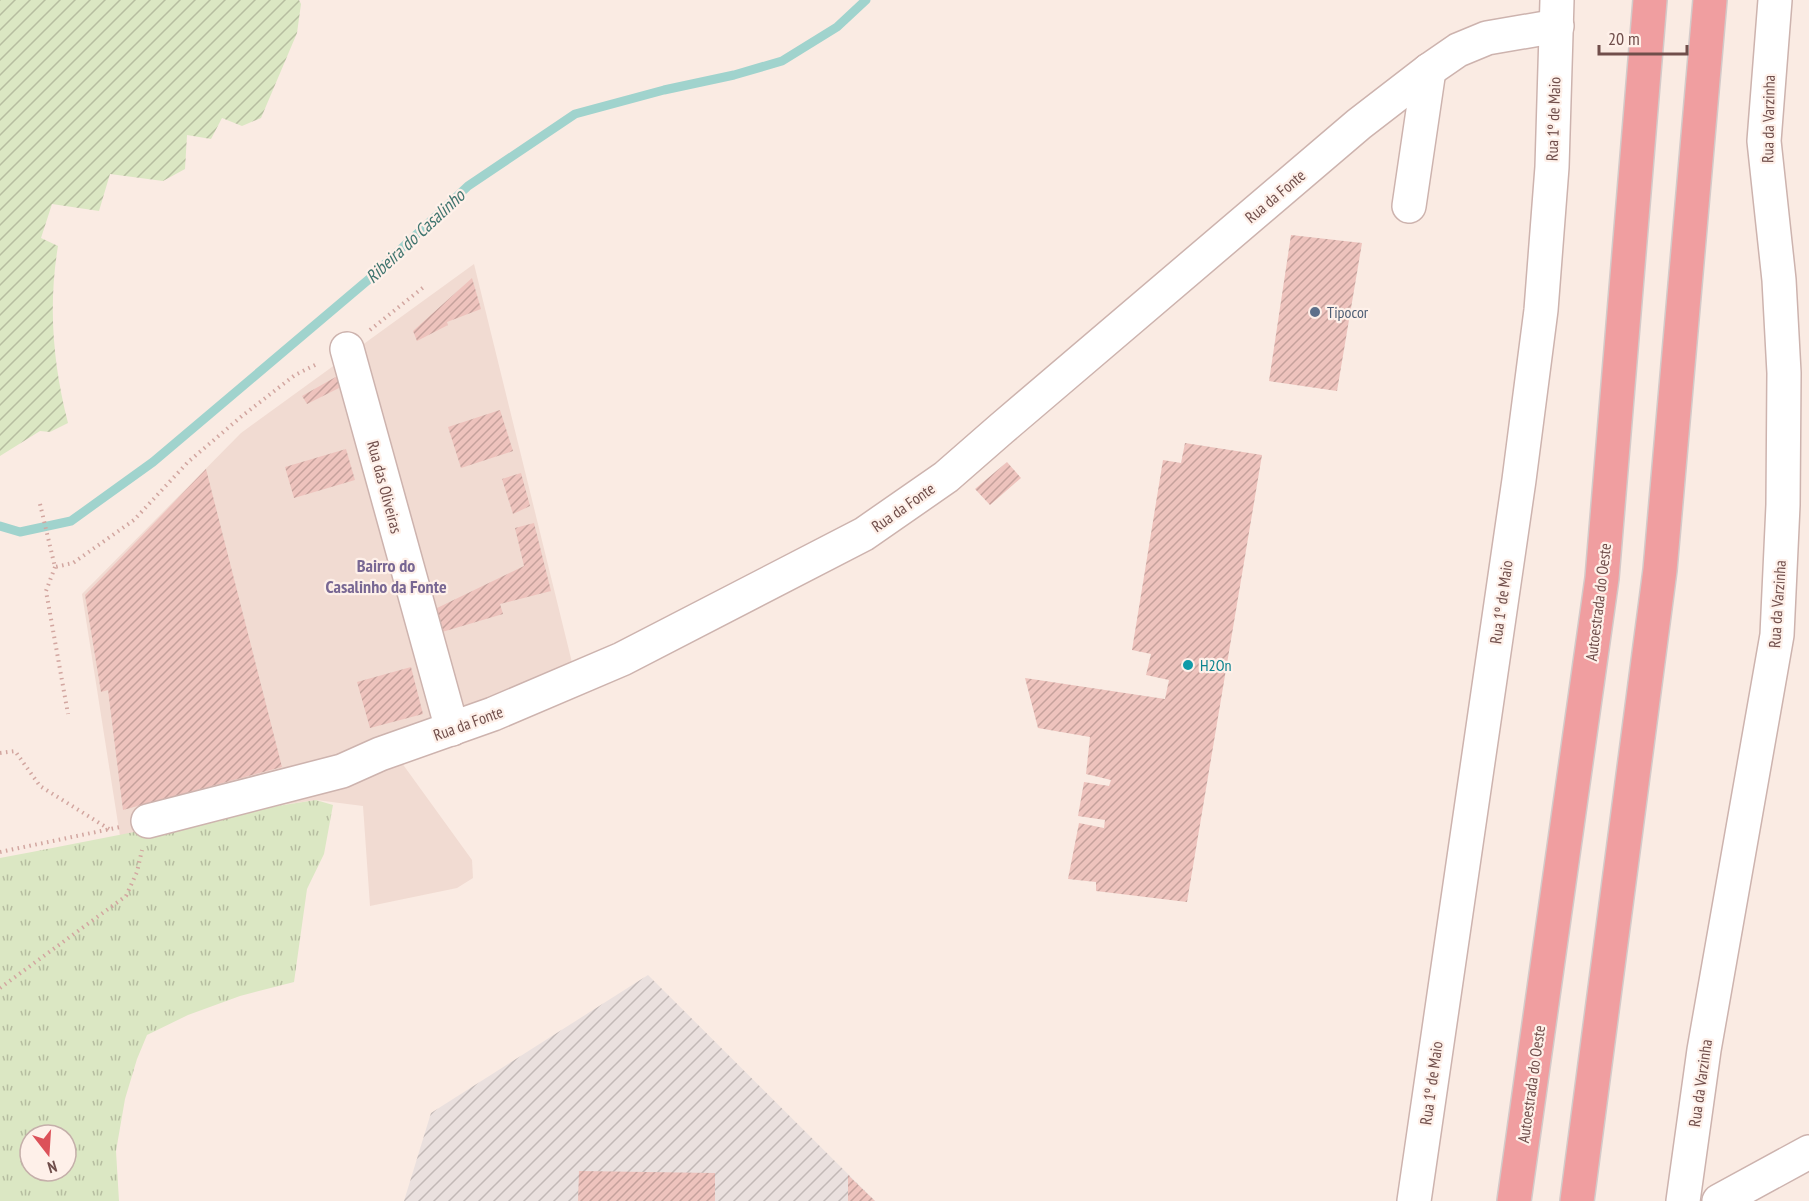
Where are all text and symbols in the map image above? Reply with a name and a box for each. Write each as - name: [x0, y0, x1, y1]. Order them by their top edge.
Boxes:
- scale bar: [1599, 18, 1688, 56]
- text: 20 m: [1608, 27, 1640, 50]
- street label: Rua da Varzinha: [1757, 75, 1779, 163]
- street label: Rua 1º de Maio: [1542, 77, 1564, 161]
- street label: Rua da Fonte: [1241, 165, 1309, 227]
- water label: Ribeira do Casalinho: [361, 183, 470, 288]
- place label: Tipocor: [1327, 302, 1369, 322]
- marker: Tipocor: [1308, 305, 1322, 319]
- street label: Rua das Oliveiras: [363, 439, 407, 535]
- street label: Rua da Fonte: [868, 478, 938, 536]
- street label: Autoestrada do Oeste: [1581, 542, 1615, 662]
- district label: Bairro do Casalinho da Fonte: [325, 554, 447, 598]
- street label: Rua 1º de Maio: [1485, 559, 1517, 645]
- street label: Rua da Varzinha: [1764, 559, 1790, 649]
- place label: H2On: [1200, 655, 1232, 675]
- marker: H2On: [1181, 658, 1195, 672]
- street label: Rua da Fonte: [430, 701, 506, 745]
- street label: Autoestrada do Oeste: [1513, 1024, 1549, 1144]
- street label: Rua da Varzinha: [1684, 1038, 1716, 1128]
- street label: Rua 1º de Maio: [1415, 1040, 1447, 1126]
- north arrow: [18, 1123, 78, 1183]
- text: N: [45, 1157, 59, 1178]

